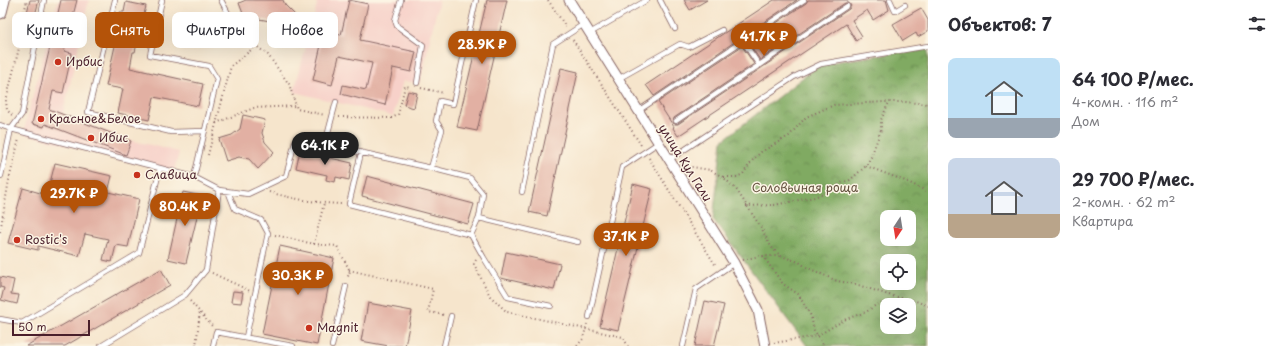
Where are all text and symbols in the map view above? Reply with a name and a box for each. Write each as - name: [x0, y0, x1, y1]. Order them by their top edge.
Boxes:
- text: Объектов: 7: [948, 11, 1051, 37]
- chip: Купить: [12, 12, 87, 48]
- chip: Снять: [95, 12, 164, 48]
- chip: Фильтры: [172, 12, 259, 48]
- chip: Новое: [267, 12, 338, 48]
- icon: filters: [1246, 13, 1268, 35]
- pin: 41.7K ₽: [727, 23, 801, 57]
- text: 41.7K ₽: [740, 26, 788, 45]
- pin: 28.9K ₽: [445, 31, 519, 65]
- text: 28.9K ₽: [457, 34, 507, 53]
- place label: Ирбис: [66, 52, 103, 70]
- marker: Ирбис: [53, 57, 63, 67]
- text: 64 100 ₽/мес.: [1072, 66, 1194, 92]
- icon: home: [980, 74, 1028, 122]
- text: 4-комн. · 116 m²: [1072, 92, 1178, 111]
- place label: Красное&Белое: [49, 109, 141, 127]
- text: Дом: [1072, 111, 1100, 130]
- marker: Красное&Белое: [36, 114, 46, 124]
- street label: улица Кул Гали: [655, 120, 717, 205]
- place label: Ибис: [99, 128, 128, 146]
- pin: 64.1K ₽: [288, 132, 362, 166]
- marker: Ибис: [86, 133, 96, 143]
- text: 64.1K ₽: [301, 135, 349, 154]
- place label: Славица: [145, 165, 198, 183]
- text: 29 700 ₽/мес.: [1072, 166, 1195, 192]
- marker: Славица: [132, 170, 142, 180]
- icon: home: [980, 174, 1028, 222]
- park label: Соловьиная роща: [752, 178, 859, 196]
- pin: 29.7K ₽: [37, 180, 111, 214]
- text: 29.7K ₽: [50, 183, 98, 202]
- text: 2-комн. · 62 m²: [1072, 192, 1176, 211]
- pin: 80.4K ₽: [148, 193, 222, 227]
- text: 80.4K ₽: [159, 196, 211, 215]
- north arrow: [880, 210, 916, 246]
- map controls: [880, 210, 916, 334]
- text: Квартира: [1072, 211, 1133, 230]
- pin: 37.1K ₽: [589, 223, 663, 257]
- text: 37.1K ₽: [603, 226, 649, 245]
- place label: Rostic's: [25, 230, 68, 248]
- marker: Rostic's: [12, 235, 22, 245]
- button: locate: [880, 254, 916, 290]
- pin: 30.3K ₽: [261, 262, 335, 296]
- text: 30.3K ₽: [272, 265, 324, 284]
- button: layers: [880, 298, 916, 334]
- scale bar: [12, 318, 90, 337]
- text: 50 m: [18, 318, 47, 335]
- place label: Magnit: [317, 318, 359, 336]
- marker: Magnit: [304, 323, 314, 333]

